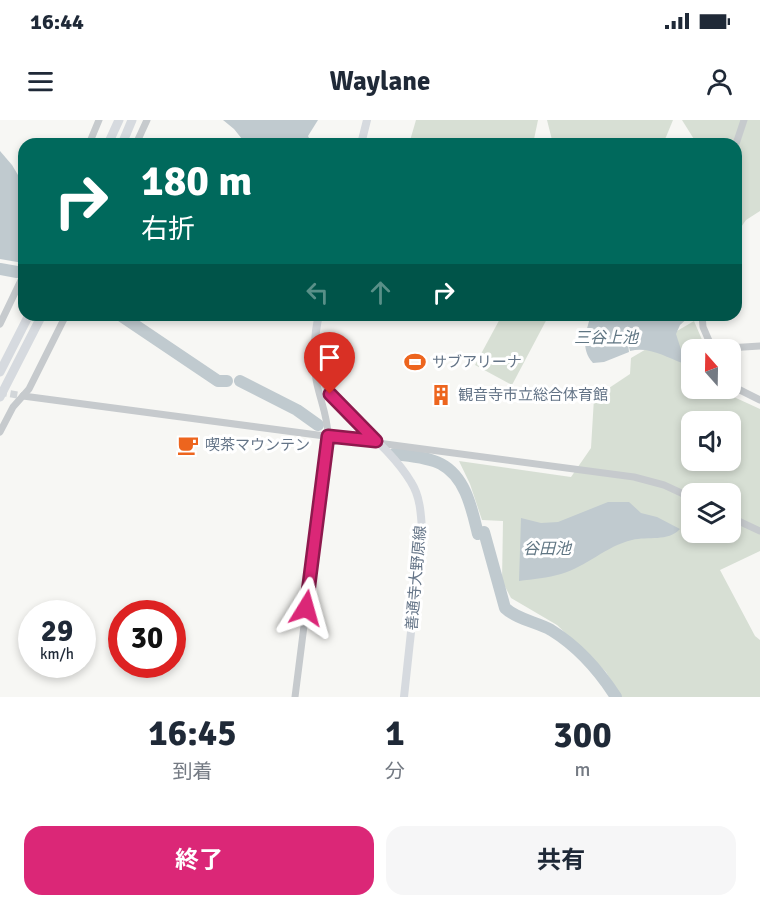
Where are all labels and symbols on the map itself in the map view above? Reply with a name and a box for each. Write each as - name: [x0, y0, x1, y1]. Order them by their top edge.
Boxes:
- water label: 三谷上池: [574, 328, 640, 348]
- pin: [304, 332, 355, 394]
- north arrow: [681, 339, 741, 399]
- sports icon: サブアリーナ: [403, 350, 427, 374]
- place label: サブアリーナ: [432, 353, 522, 371]
- building icon: 観音寺市立総合体育館: [429, 383, 453, 407]
- place label: 観音寺市立総合体育館: [458, 386, 608, 404]
- cafe icon: 喫茶マウンテン: [176, 433, 200, 457]
- place label: 喫茶マウンテン: [205, 436, 310, 454]
- street label: 善通寺大野原線: [402, 525, 430, 631]
- water label: 谷田池: [523, 539, 573, 559]
- position arrow: [274, 576, 338, 640]
- speed limit sign: 30: [108, 600, 186, 678]

